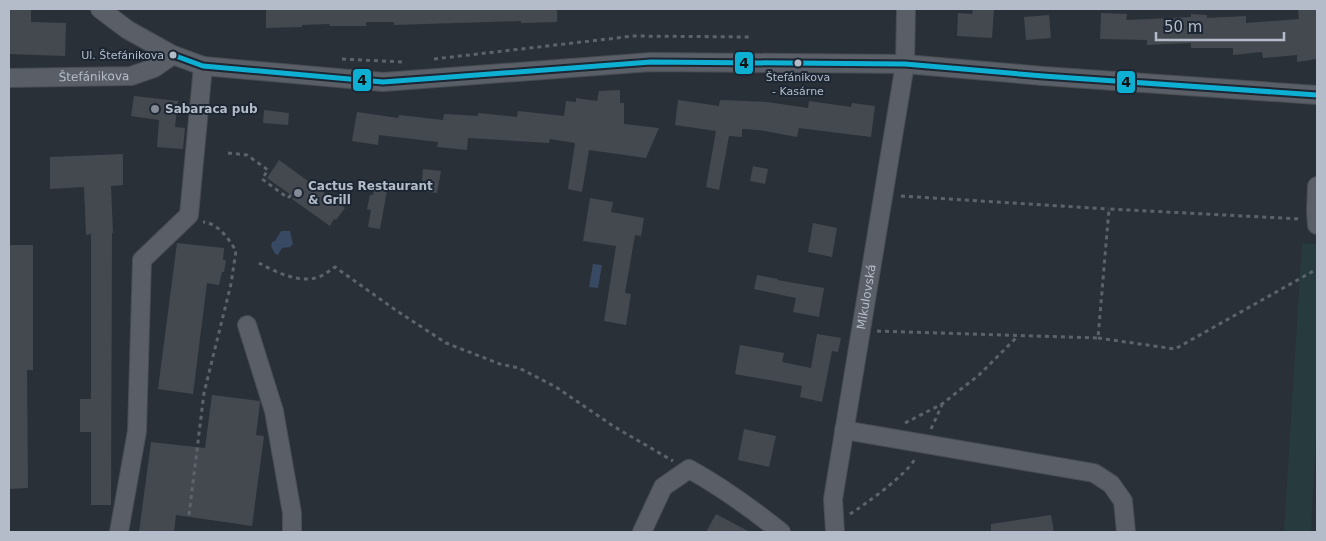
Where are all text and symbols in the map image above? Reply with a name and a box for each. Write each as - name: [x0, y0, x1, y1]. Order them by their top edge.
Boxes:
- scale bar: [1156, 10, 1284, 42]
- text: 50 m: [1164, 18, 1202, 36]
- place label: Ul. Štefánikova: [81, 49, 164, 62]
- marker: Ul. Štefánikova: [168, 50, 178, 60]
- line badge: 4: [734, 51, 754, 75]
- text: 4: [739, 55, 749, 71]
- marker: Štefánikova - Kasárne: [793, 58, 803, 68]
- line badge: 4: [352, 68, 372, 92]
- street label: Štefánikova: [59, 69, 129, 84]
- line badge: 4: [1116, 70, 1136, 94]
- place label: Štefánikova - Kasárne: [766, 71, 830, 98]
- text: 4: [357, 72, 367, 88]
- text: 4: [1121, 74, 1131, 90]
- place label: Sabaraca pub: [165, 102, 258, 116]
- marker: Sabaraca pub: [149, 103, 161, 115]
- place label: Cactus Restaurant & Grill: [308, 179, 433, 207]
- marker: Cactus Restaurant & Grill: [292, 187, 304, 199]
- street label: Mikulovská: [854, 263, 879, 331]

